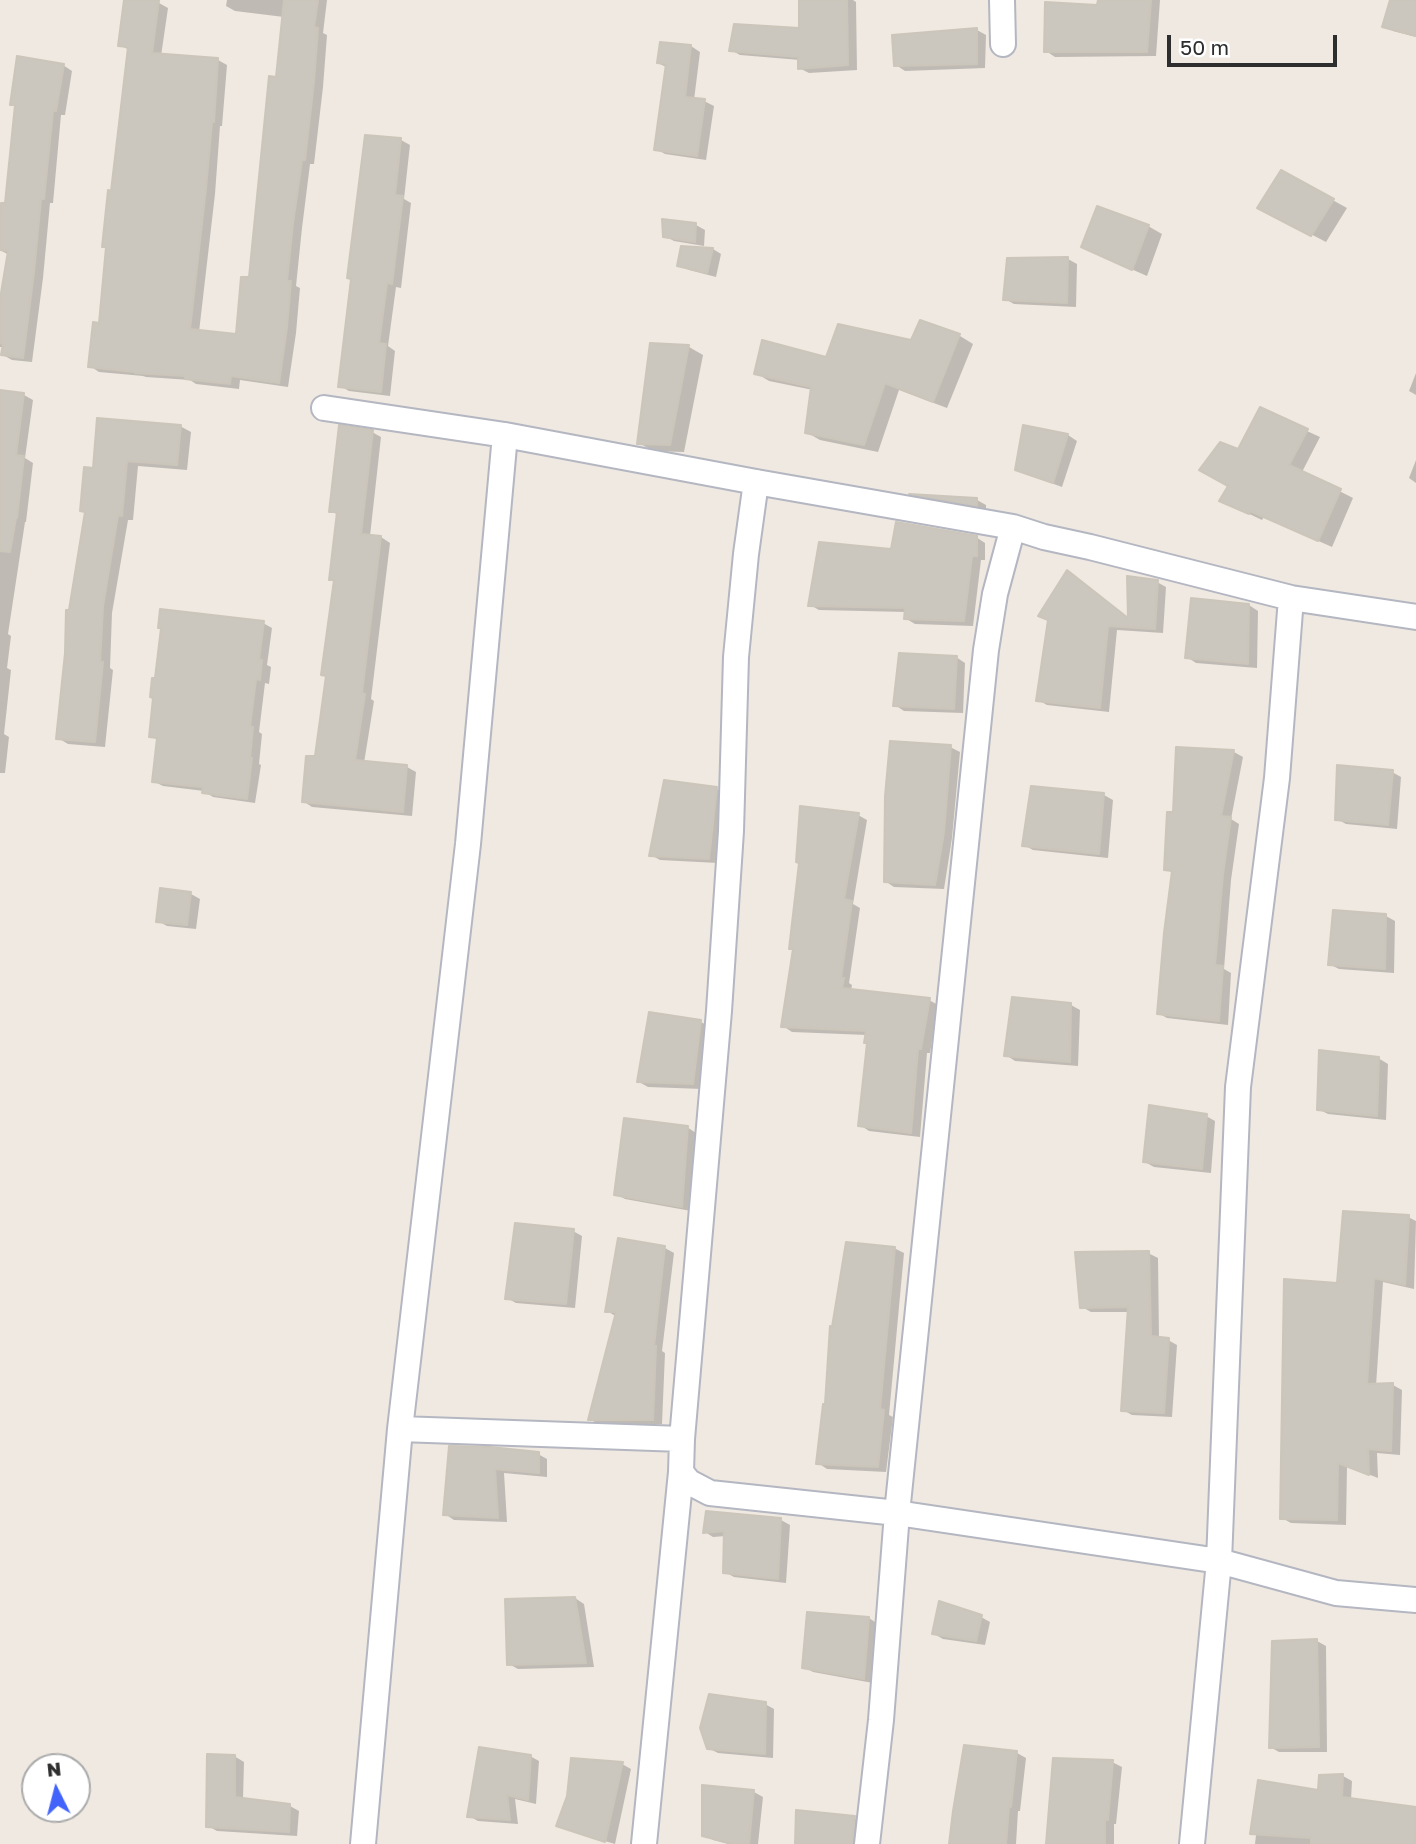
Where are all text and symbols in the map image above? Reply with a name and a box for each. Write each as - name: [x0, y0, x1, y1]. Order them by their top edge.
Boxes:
- scale bar: [1171, 21, 1341, 65]
- text: 50 m: [1180, 34, 1229, 60]
- north arrow: [21, 1753, 91, 1823]
- text: N: [46, 1756, 62, 1781]

